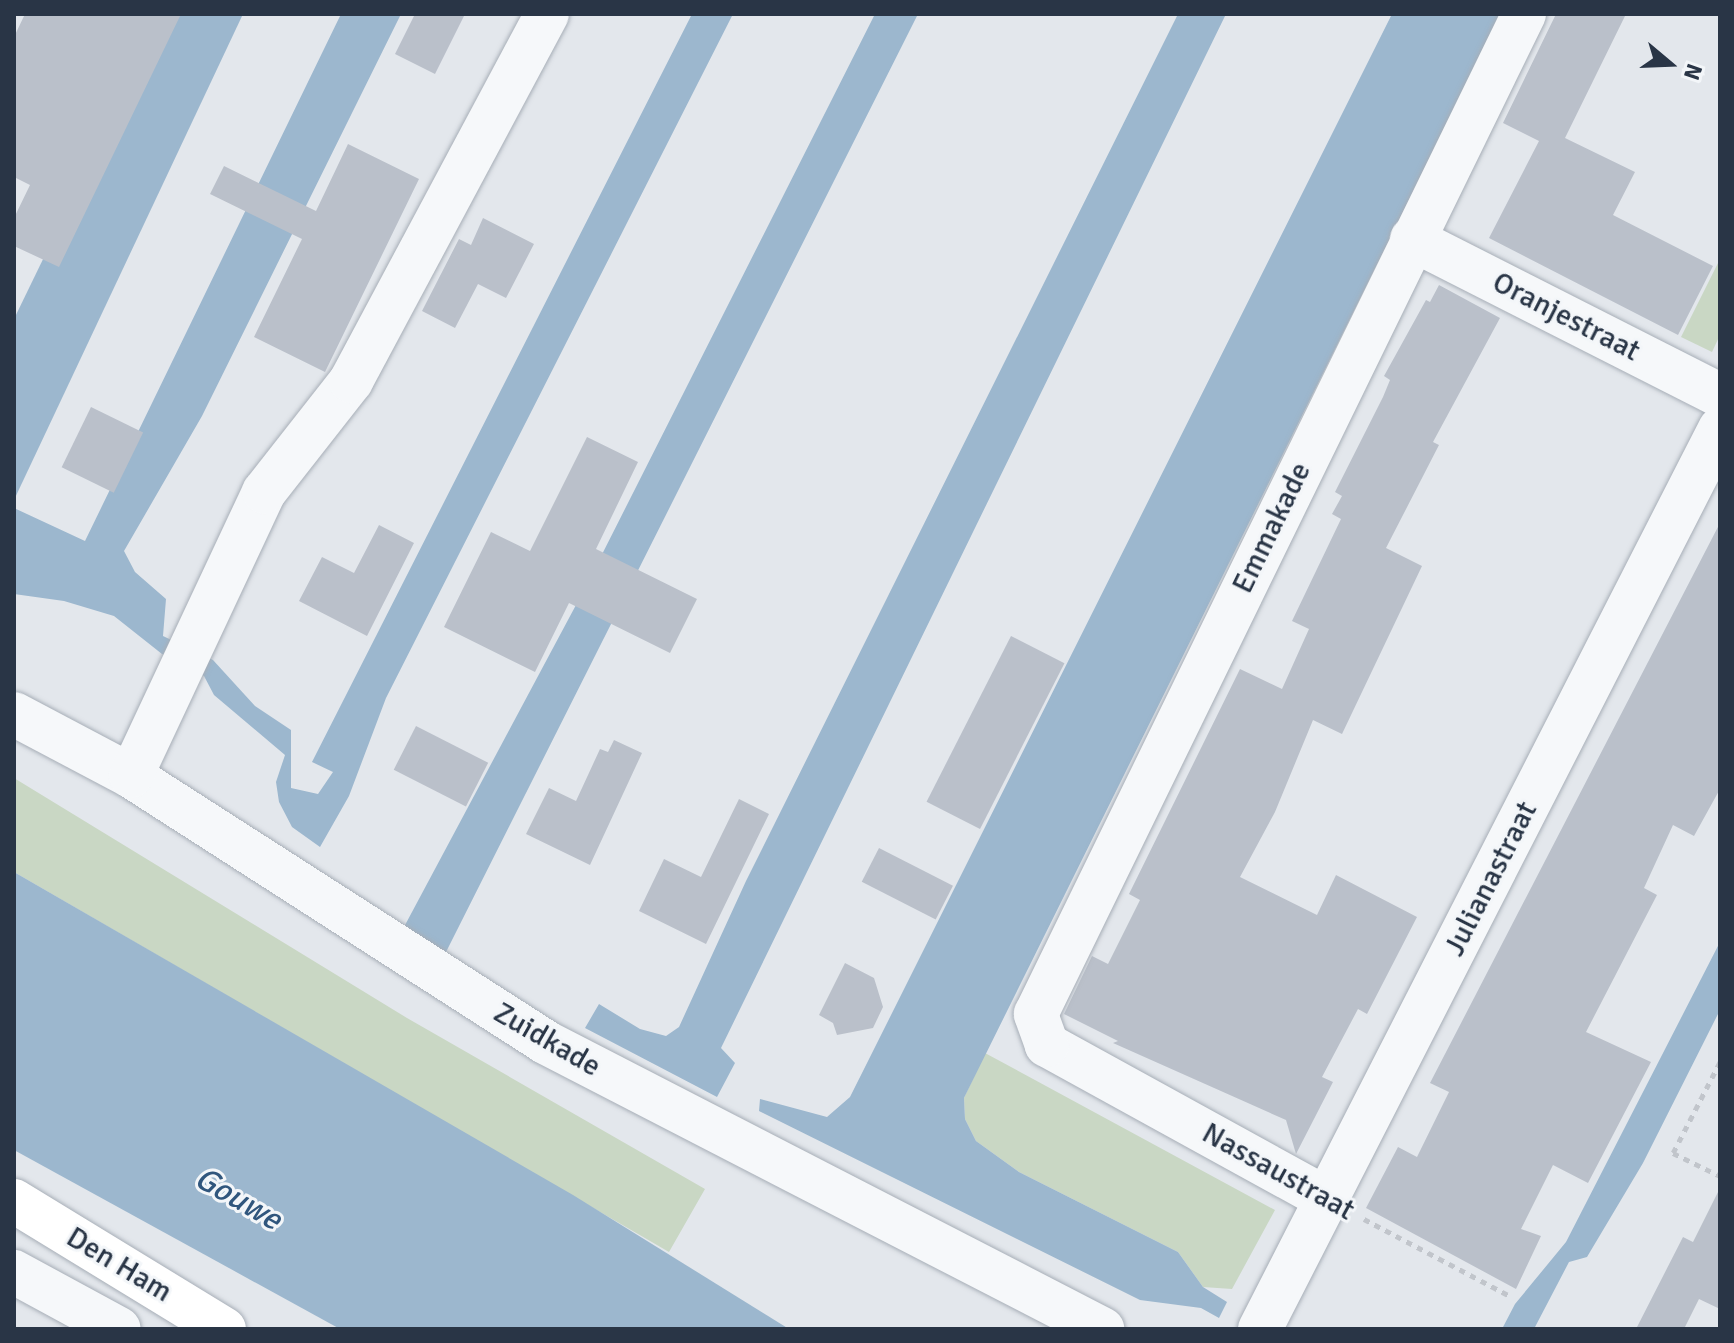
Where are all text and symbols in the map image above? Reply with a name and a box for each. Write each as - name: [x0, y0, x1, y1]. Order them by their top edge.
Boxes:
- north arrow: [1630, 24, 1710, 104]
- text: N: [1678, 60, 1708, 84]
- street label: Oranjestraat: [1486, 265, 1646, 369]
- street label: Emmakade: [1225, 457, 1319, 599]
- street label: Julianastraat: [1437, 796, 1545, 962]
- street label: Zuidkade: [487, 995, 607, 1085]
- street label: Nassaustraat: [1196, 1115, 1360, 1229]
- water label: Gouwe: [188, 1159, 288, 1239]
- street label: Den Ham: [60, 1219, 178, 1311]

